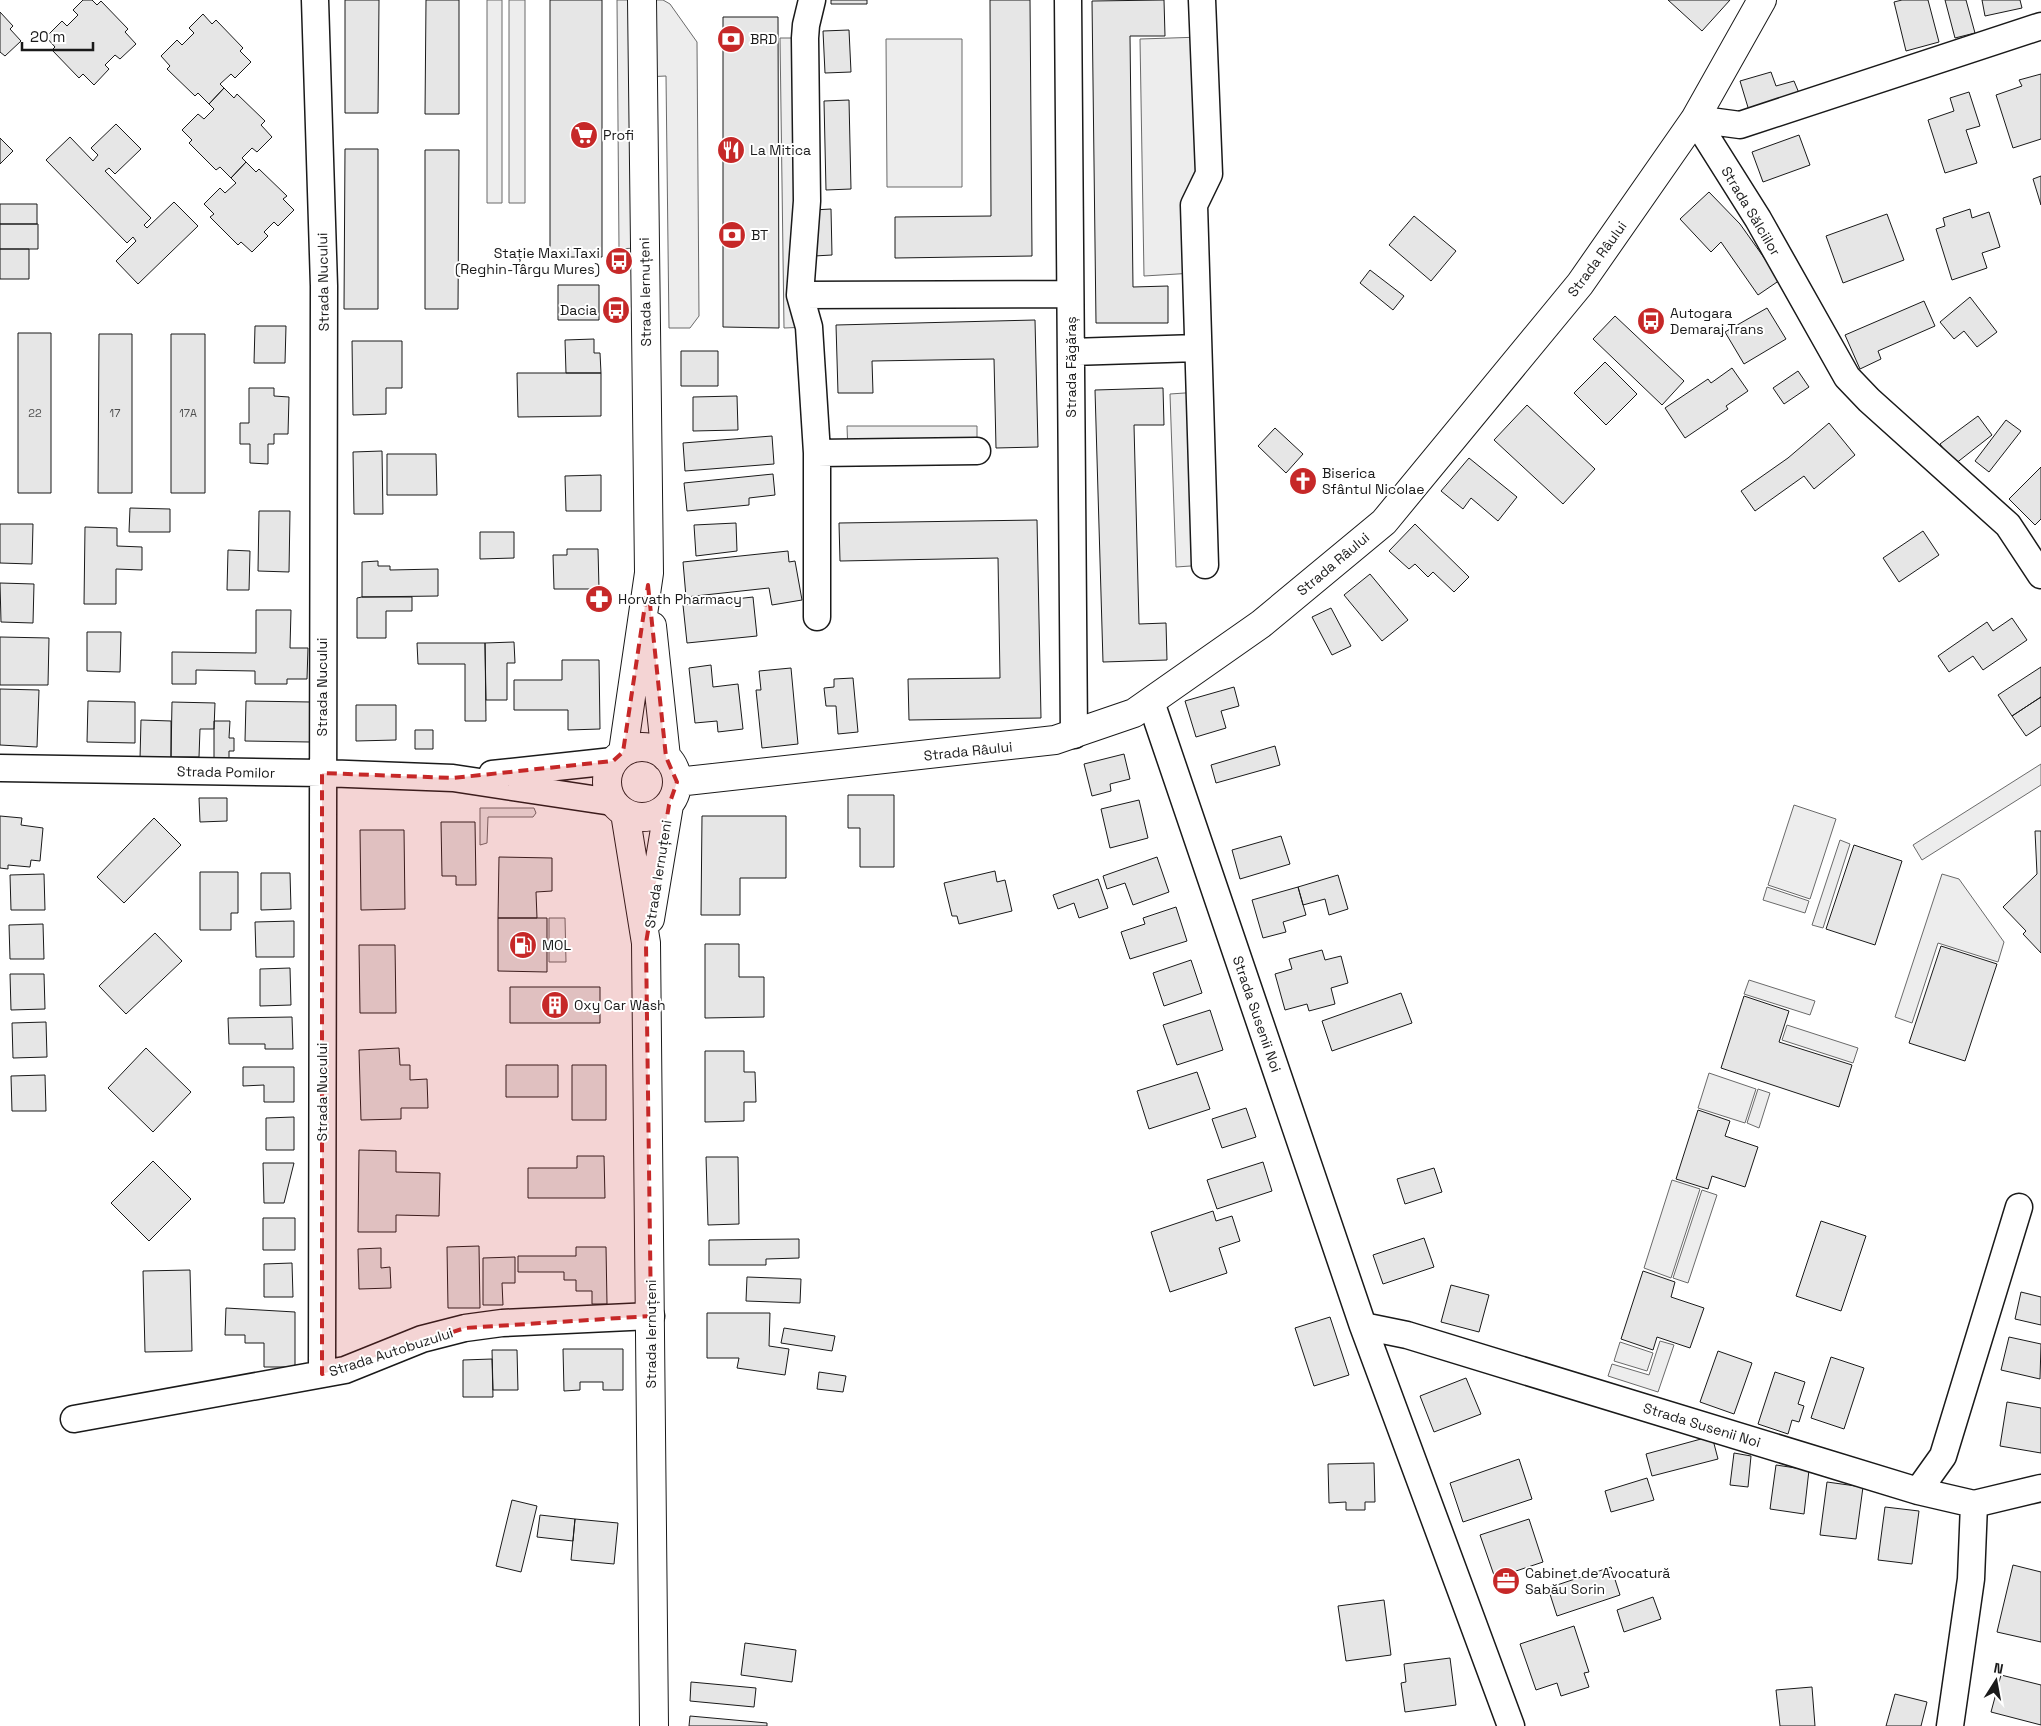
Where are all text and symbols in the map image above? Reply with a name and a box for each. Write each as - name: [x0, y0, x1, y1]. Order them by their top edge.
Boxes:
- scale bar: [22, 20, 94, 52]
- bank icon: BRD: [716, 24, 746, 54]
- text: 20 m: [30, 27, 65, 46]
- place label: BRD: [750, 30, 777, 48]
- supermarket icon: Profi: [569, 120, 599, 150]
- place label: Profi: [603, 126, 634, 144]
- restaurant icon: La Mitica: [716, 135, 746, 165]
- place label: La Mitica: [750, 141, 811, 159]
- street label: Strada Sălciilor: [1717, 163, 1785, 259]
- street label: Strada Râului: [1563, 218, 1631, 300]
- bank icon: BT: [717, 220, 747, 250]
- place label: BT: [751, 226, 768, 244]
- street label: Strada Nucului: [313, 232, 333, 332]
- street label: Strada Iernuțeni: [635, 237, 655, 347]
- place label: Stație Maxi Taxi (Reghin-Târgu Mures): [455, 244, 600, 278]
- bus stop icon: Stație Maxi Taxi (Reghin-Târgu Mures): [604, 246, 634, 276]
- bus stop icon: Dacia: [601, 295, 631, 325]
- place label: Dacia: [560, 301, 597, 319]
- place label: Autogara Demaraj Trans: [1670, 304, 1764, 338]
- bus stop icon: Autogara Demaraj Trans: [1636, 306, 1666, 336]
- street label: Strada Făgăraș: [1062, 316, 1080, 418]
- house number: 22: [28, 406, 42, 420]
- house number: 17: [110, 406, 120, 420]
- house number: 17A: [179, 406, 197, 420]
- place label: Biserica Sfântul Nicolae: [1322, 464, 1424, 498]
- church icon: Biserica Sfântul Nicolae: [1288, 466, 1318, 496]
- street label: Strada Râului: [1293, 528, 1373, 600]
- pharmacy icon: Horvath Pharmacy: [584, 584, 614, 614]
- place label: Horvath Pharmacy: [618, 590, 742, 608]
- street label: Strada Nucului: [313, 638, 331, 736]
- street label: Strada Râului: [923, 737, 1013, 765]
- street label: Strada Pomilor: [177, 762, 275, 782]
- street label: Strada Iernuțeni: [641, 819, 675, 929]
- fuel station icon: MOL: [508, 930, 538, 960]
- place label: MOL: [542, 936, 571, 954]
- street label: Strada Susenii Noi: [1229, 953, 1285, 1075]
- building icon: Oxy Car Wash: [540, 990, 570, 1020]
- place label: Oxy Car Wash: [574, 996, 666, 1014]
- street label: Strada Nucului: [313, 1043, 331, 1141]
- street label: Strada Iernuțeni: [642, 1279, 660, 1389]
- street label: Strada Autobuzului: [327, 1323, 455, 1381]
- street label: Strada Susenii Noi: [1641, 1399, 1763, 1451]
- place label: Cabinet de Avocatură Sabău Sorin: [1525, 1564, 1670, 1598]
- office icon: Cabinet de Avocatură Sabău Sorin: [1491, 1566, 1521, 1596]
- north arrow: [1971, 1656, 2021, 1706]
- text: N: [1992, 1659, 2005, 1678]

